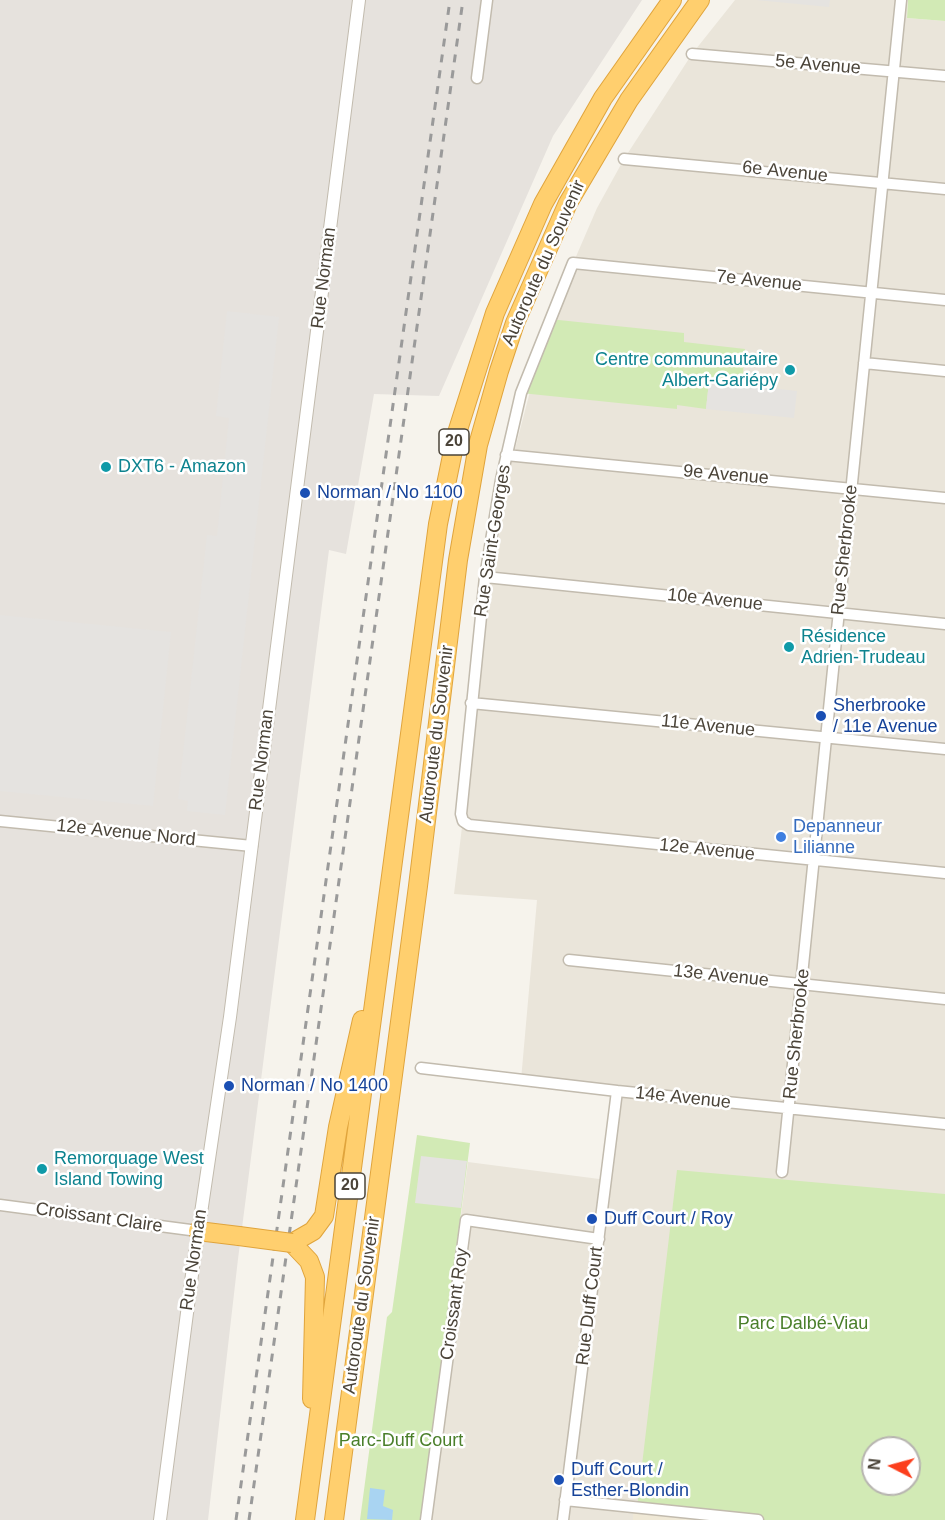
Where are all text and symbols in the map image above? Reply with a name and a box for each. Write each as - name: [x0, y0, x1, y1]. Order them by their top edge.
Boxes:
- street label: 5e Avenue: [774, 51, 862, 79]
- street label: 6e Avenue: [741, 157, 829, 187]
- street label: Autoroute du Souvenir: [498, 177, 590, 349]
- street label: Rue Norman: [307, 226, 341, 330]
- street label: 7e Avenue: [715, 266, 803, 296]
- place label: Centre communautaire Albert-Gariépy: [595, 349, 778, 392]
- marker: Centre communautaire Albert-Gariépy: [783, 363, 797, 377]
- road number: 20: [439, 429, 469, 455]
- place label: DXT6 - Amazon: [118, 456, 246, 478]
- marker: DXT6 - Amazon: [99, 460, 113, 474]
- street label: 9e Avenue: [682, 461, 770, 489]
- street label: Rue Saint-Georges: [470, 463, 516, 619]
- place label: Norman / No 1100: [317, 482, 463, 504]
- street label: Rue Sherbrooke: [827, 484, 863, 616]
- marker: Norman / No 1100: [298, 486, 312, 500]
- street label: 10e Avenue: [666, 584, 764, 616]
- place label: Résidence Adrien-Trudeau: [801, 626, 925, 668]
- marker: Résidence Adrien-Trudeau: [782, 640, 796, 654]
- street label: Autoroute du Souvenir: [415, 644, 459, 824]
- place label: Sherbrooke / 11e Avenue: [833, 695, 937, 738]
- street label: Rue Norman: [245, 708, 279, 812]
- marker: Sherbrooke / 11e Avenue: [814, 709, 828, 723]
- street label: 11e Avenue: [660, 710, 756, 742]
- street label: 12e Avenue Nord: [55, 815, 197, 851]
- place label: Depanneur Lilianne: [793, 816, 882, 858]
- marker: Depanneur Lilianne: [774, 830, 788, 844]
- street label: 12e Avenue: [658, 834, 756, 866]
- street label: 13e Avenue: [672, 960, 770, 992]
- street label: Rue Sherbrooke: [779, 968, 815, 1100]
- place label: Norman / No 1400: [241, 1075, 388, 1097]
- marker: Norman / No 1400: [222, 1079, 236, 1093]
- street label: 14e Avenue: [634, 1082, 732, 1114]
- place label: Remorquage West Island Towing: [54, 1148, 204, 1190]
- marker: Remorquage West Island Towing: [35, 1162, 49, 1176]
- road number: 20: [335, 1173, 365, 1199]
- street label: Croissant Claire: [34, 1198, 164, 1238]
- street label: Rue Norman: [176, 1208, 212, 1312]
- place label: Duff Court / Roy: [604, 1208, 733, 1230]
- marker: Duff Court / Roy: [585, 1212, 599, 1226]
- street label: Autoroute du Souvenir: [339, 1215, 385, 1395]
- street label: Rue Duff Court: [572, 1245, 608, 1367]
- street label: Croissant Roy: [436, 1247, 474, 1361]
- park label: Parc Dalbé-Viau: [738, 1313, 868, 1335]
- park label: Parc-Duff Court: [339, 1430, 463, 1452]
- north arrow: [861, 1436, 921, 1496]
- text: N: [866, 1458, 884, 1471]
- place label: Duff Court / Esther-Blondin: [571, 1459, 689, 1502]
- marker: Duff Court / Esther-Blondin: [552, 1473, 566, 1487]

